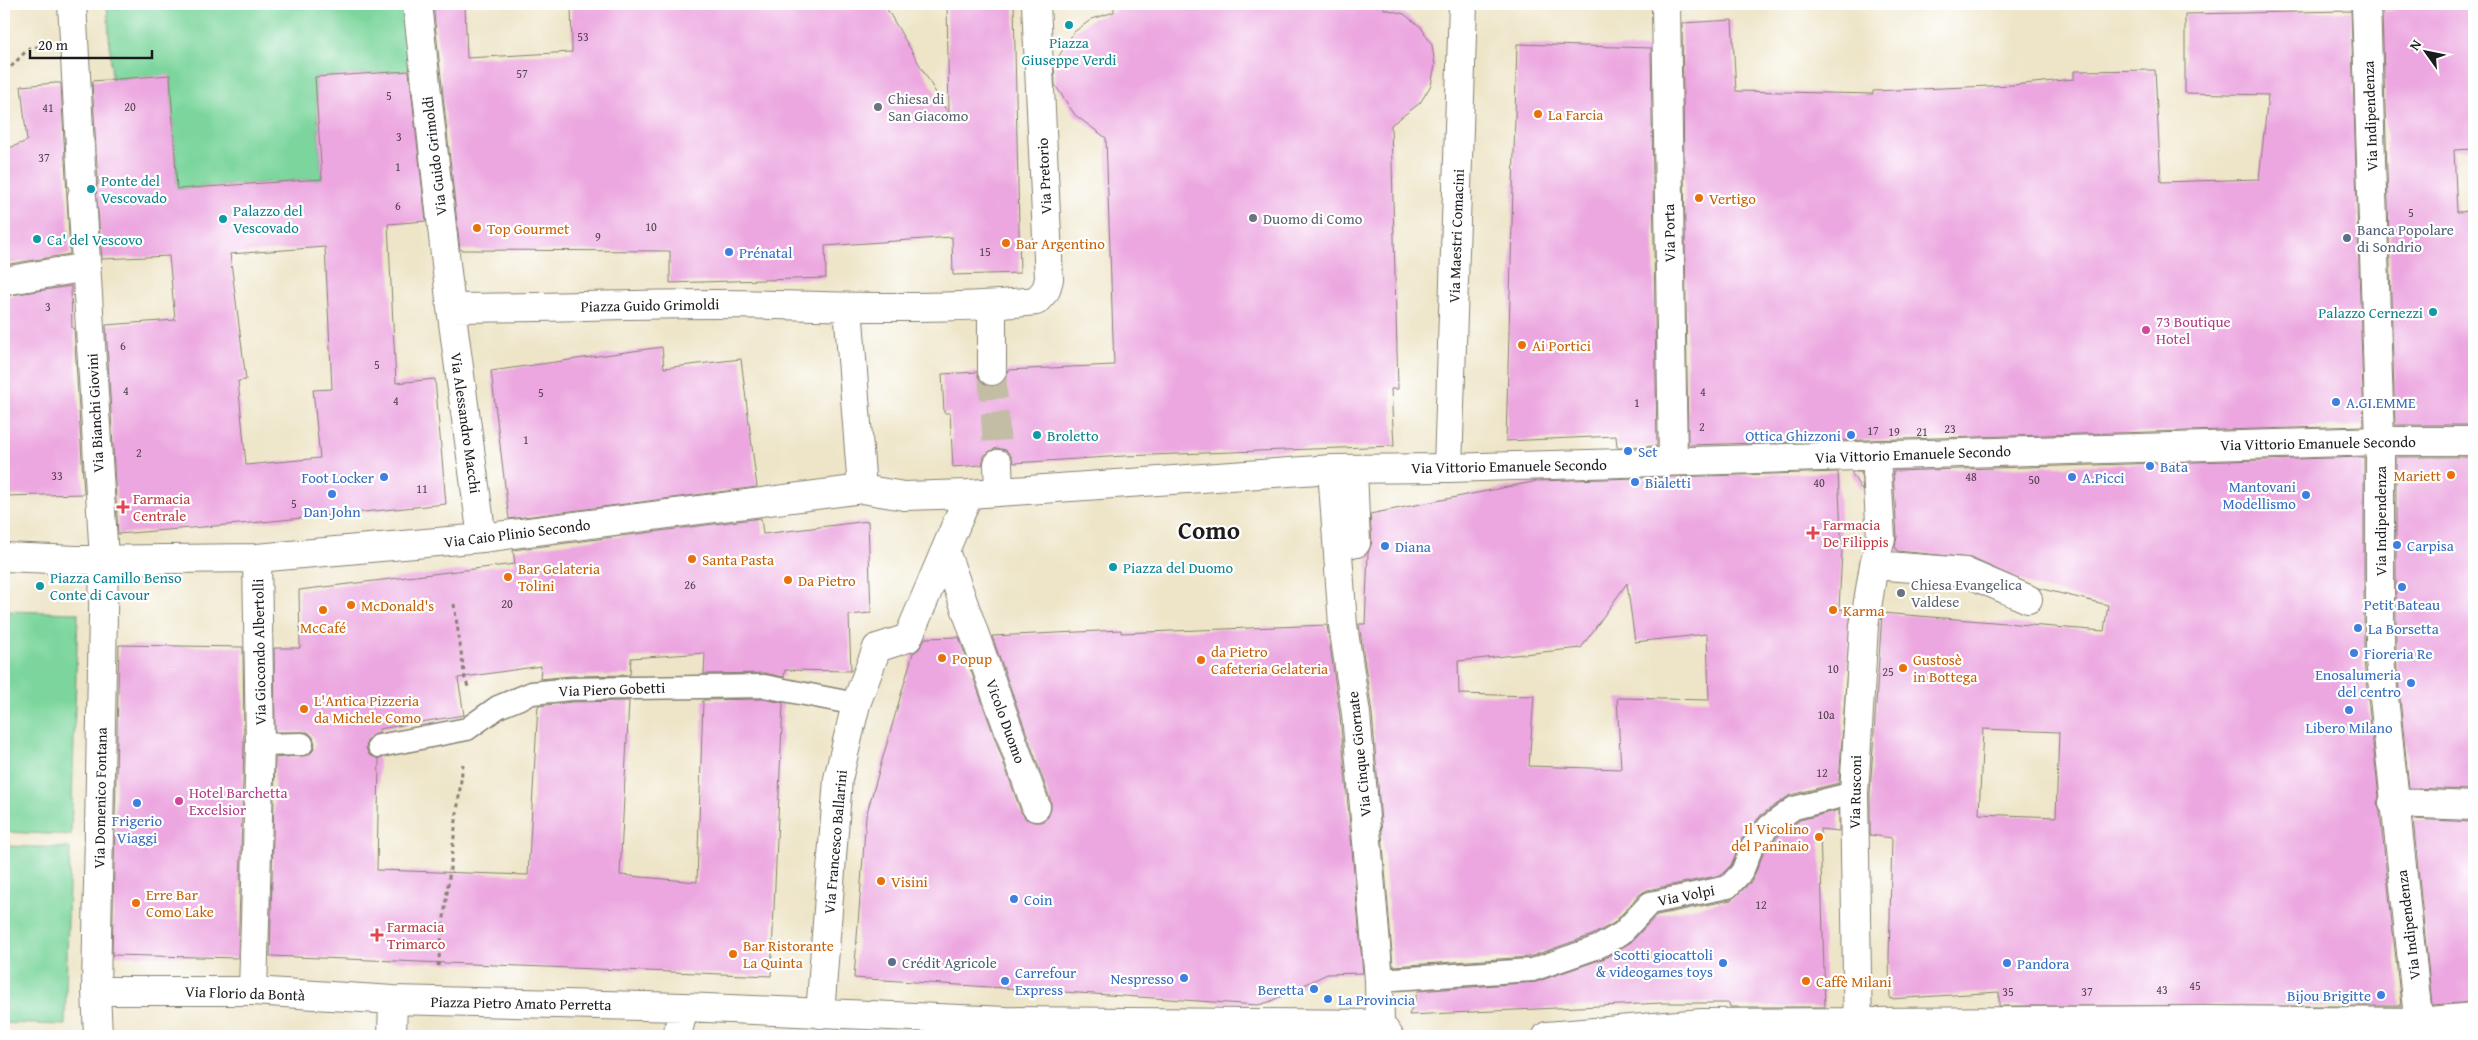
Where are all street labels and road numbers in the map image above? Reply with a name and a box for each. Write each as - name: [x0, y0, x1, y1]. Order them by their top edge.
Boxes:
- street label: Via Indipendenza: [2358, 60, 2382, 172]
- street label: Via Guido Grimoldi: [416, 95, 452, 217]
- street label: Via Pretorio: [1031, 137, 1056, 215]
- street label: Via Maestri Comacini: [1443, 168, 1469, 304]
- street label: Via Porta: [1658, 203, 1680, 263]
- street label: Piazza Guido Grimoldi: [581, 293, 719, 317]
- street label: Via Alessandro Macchi: [446, 351, 486, 495]
- street label: Via Bianchi Giovini: [81, 353, 109, 473]
- street label: Via Vittorio Emanuele Secondo: [2220, 431, 2416, 455]
- street label: Via Vittorio Emanuele Secondo: [1815, 440, 2012, 468]
- street label: Via Vittorio Emanuele Secondo: [1411, 454, 1607, 478]
- street label: Via Indipendenza: [2370, 466, 2391, 576]
- street label: Via Caio Plinio Secondo: [442, 514, 592, 552]
- street label: Via Giocondo Albertolli: [247, 578, 271, 726]
- street label: Vicolo Duomo: [981, 676, 1031, 766]
- street label: Via Piero Gobetti: [558, 677, 666, 701]
- street label: Via Cinque Giornate: [1342, 690, 1376, 818]
- street label: Via Domenico Fontana: [88, 727, 112, 869]
- street label: Via Rusconi: [1844, 755, 1866, 829]
- street label: Via Francesco Ballarini: [818, 769, 852, 915]
- street label: Via Indipendenza: [2391, 869, 2425, 981]
- street label: Via Volpi: [1656, 879, 1716, 911]
- street label: Via Florio da Bontà: [185, 980, 305, 1006]
- street label: Piazza Pietro Amato Perretta: [430, 991, 612, 1015]

